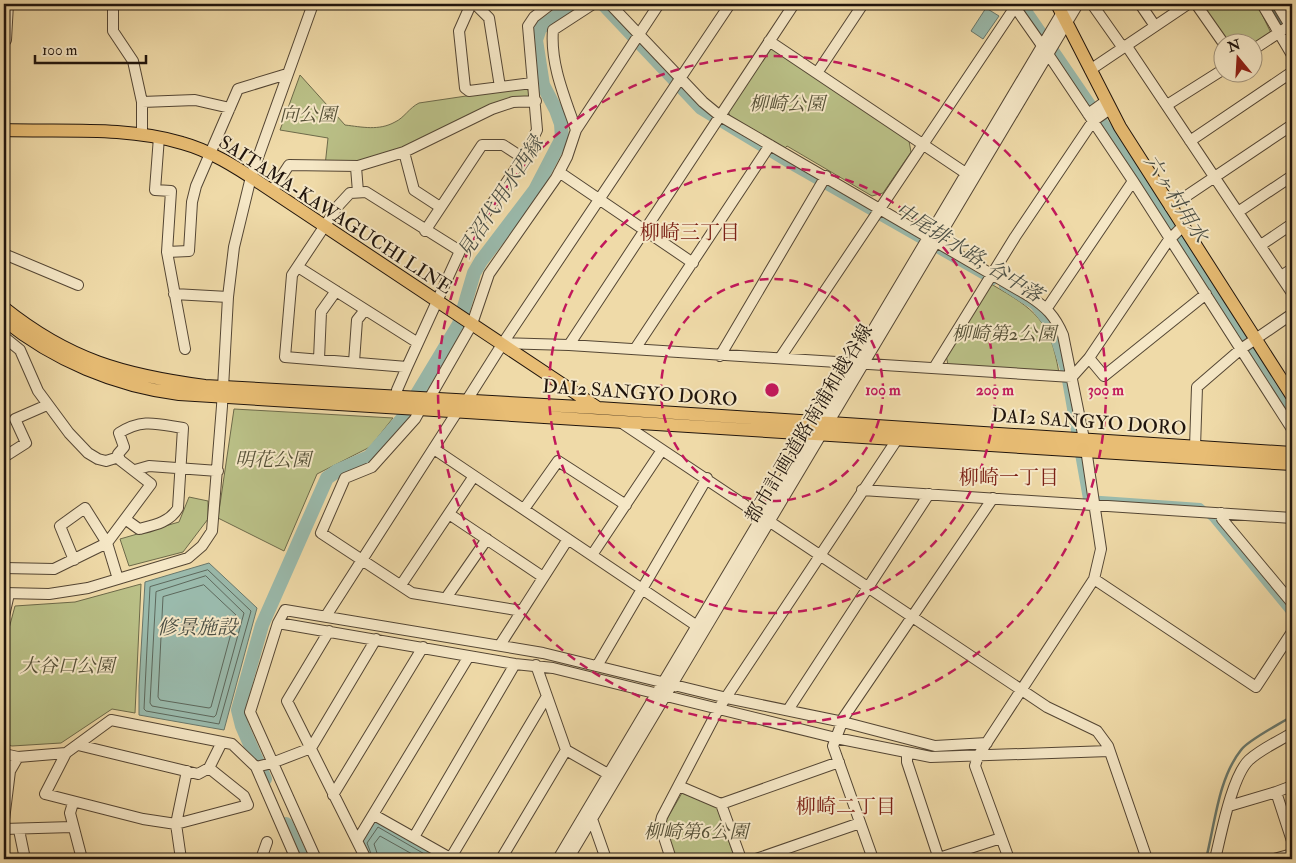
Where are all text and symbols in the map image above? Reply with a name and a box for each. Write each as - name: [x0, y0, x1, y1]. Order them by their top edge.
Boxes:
- scale bar: [35, 32, 146, 64]
- north arrow: [1214, 32, 1264, 82]
- text: N: [1225, 36, 1243, 56]
- text: 100 m: [42, 41, 78, 60]
- park label: 柳崎公園: [749, 92, 828, 116]
- park label: 向公園: [279, 103, 339, 127]
- street label: SAITAMA-KAWAGUCHI LINE: [214, 130, 457, 300]
- water label: 見沼代用水西縁: [452, 130, 550, 263]
- water label: 六ヶ村用水: [1138, 150, 1214, 249]
- water label: 中尾排水路; 谷中落: [890, 197, 1050, 309]
- district label: 柳崎三丁目: [640, 220, 740, 245]
- street label: 都市計画道路南浦和越谷線: [740, 320, 878, 527]
- park label: 柳崎第2公園: [952, 322, 1059, 346]
- street label: DAI2 SANGYO DORO: [542, 374, 738, 412]
- centre of rings: [763, 381, 781, 399]
- text: 100 m: [865, 381, 901, 400]
- text: 200 m: [976, 381, 1014, 400]
- text: 300 m: [1088, 381, 1124, 400]
- street label: DAI2 SANGYO DORO: [991, 403, 1187, 441]
- park label: 明花公園: [235, 448, 314, 472]
- district label: 柳崎一丁目: [959, 465, 1059, 490]
- water label: 修景施設: [157, 615, 240, 640]
- park label: 大谷口公園: [19, 654, 117, 678]
- district label: 柳崎二丁目: [796, 794, 896, 819]
- park label: 柳崎第6公園: [644, 820, 751, 844]

